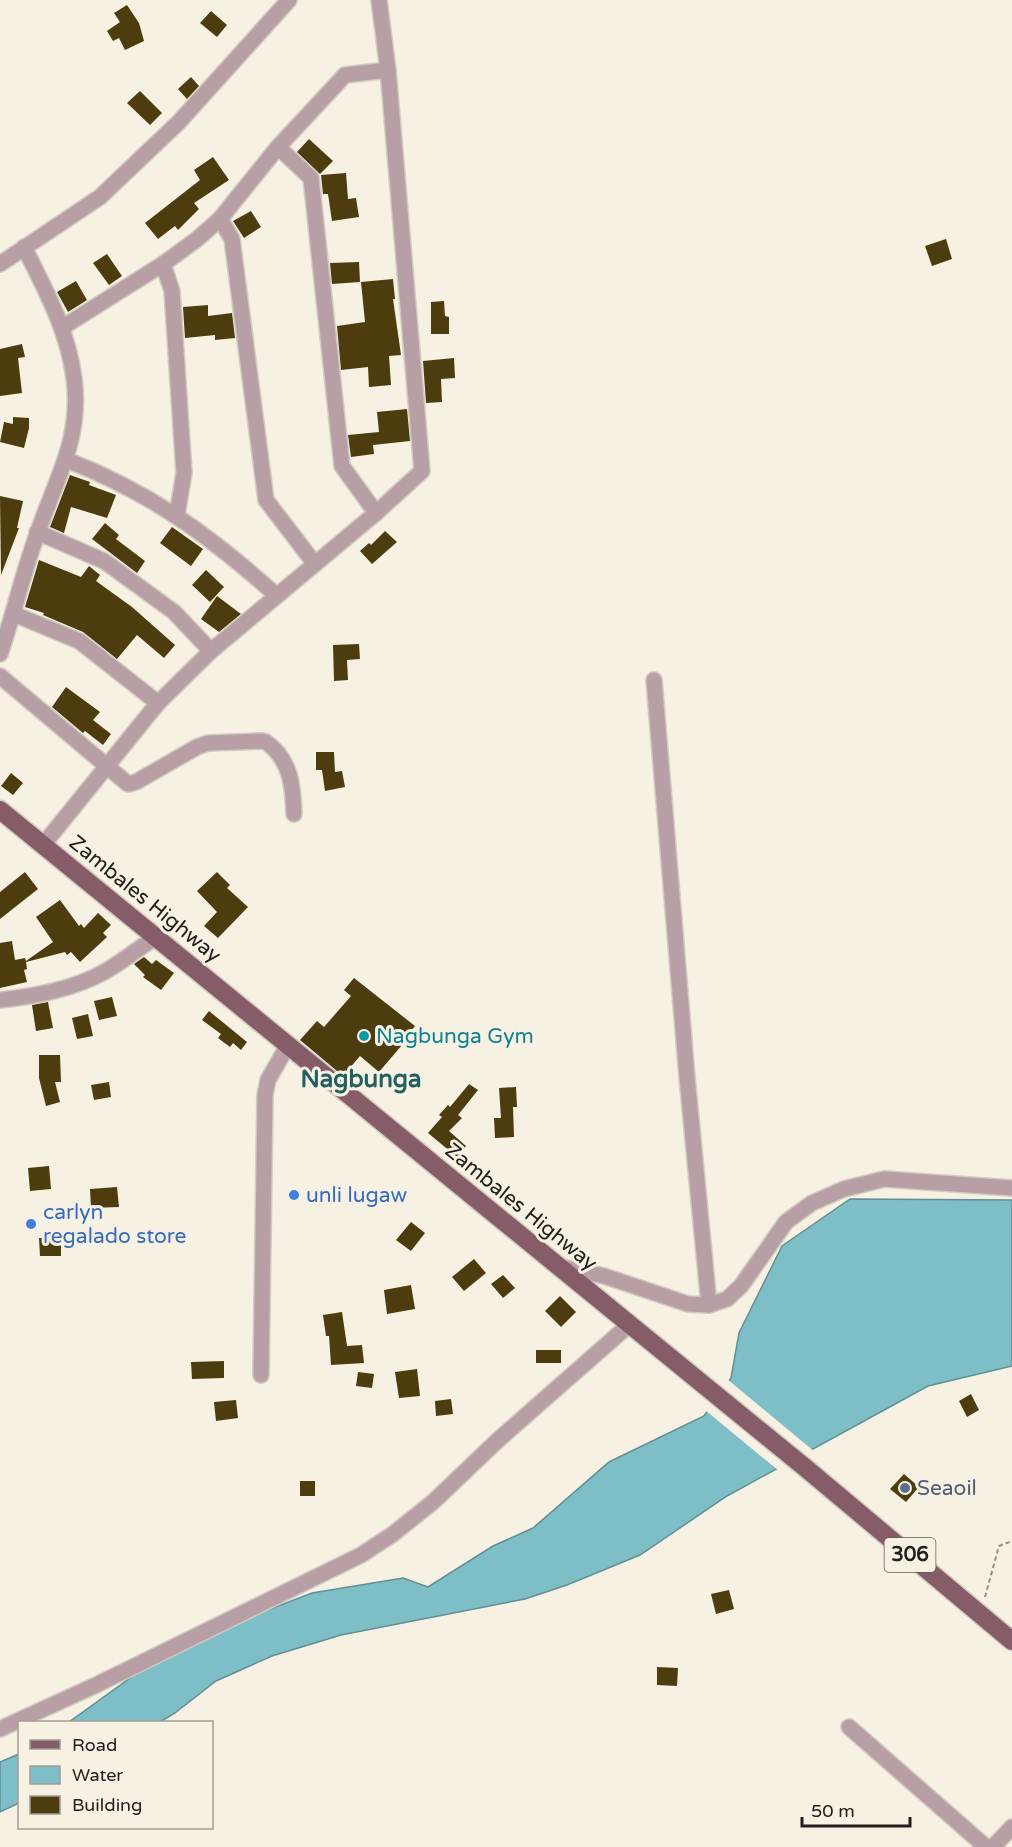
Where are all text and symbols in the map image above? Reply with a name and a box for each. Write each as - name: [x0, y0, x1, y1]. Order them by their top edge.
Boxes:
- street label: Zambales Highway: [64, 830, 226, 968]
- place label: Nagbunga Gym: [376, 1024, 534, 1049]
- marker: Nagbunga Gym: [357, 1029, 371, 1043]
- district label: Nagbunga: [301, 1065, 421, 1094]
- street label: Zambales Highway: [440, 1138, 602, 1276]
- place label: unli lugaw: [306, 1183, 407, 1208]
- marker: unli lugaw: [287, 1188, 301, 1202]
- place label: carlyn regalado store: [43, 1200, 187, 1249]
- marker: carlyn regalado store: [24, 1217, 38, 1231]
- place label: Seaoil: [917, 1476, 977, 1501]
- marker: Seaoil: [898, 1481, 912, 1495]
- road number: 306: [884, 1538, 936, 1572]
- legend: [18, 1721, 213, 1829]
- text: Road: [72, 1734, 117, 1756]
- text: Water: [72, 1764, 123, 1786]
- scale bar: [802, 1790, 910, 1828]
- text: Building: [72, 1794, 142, 1816]
- text: 50 m: [811, 1800, 855, 1822]

